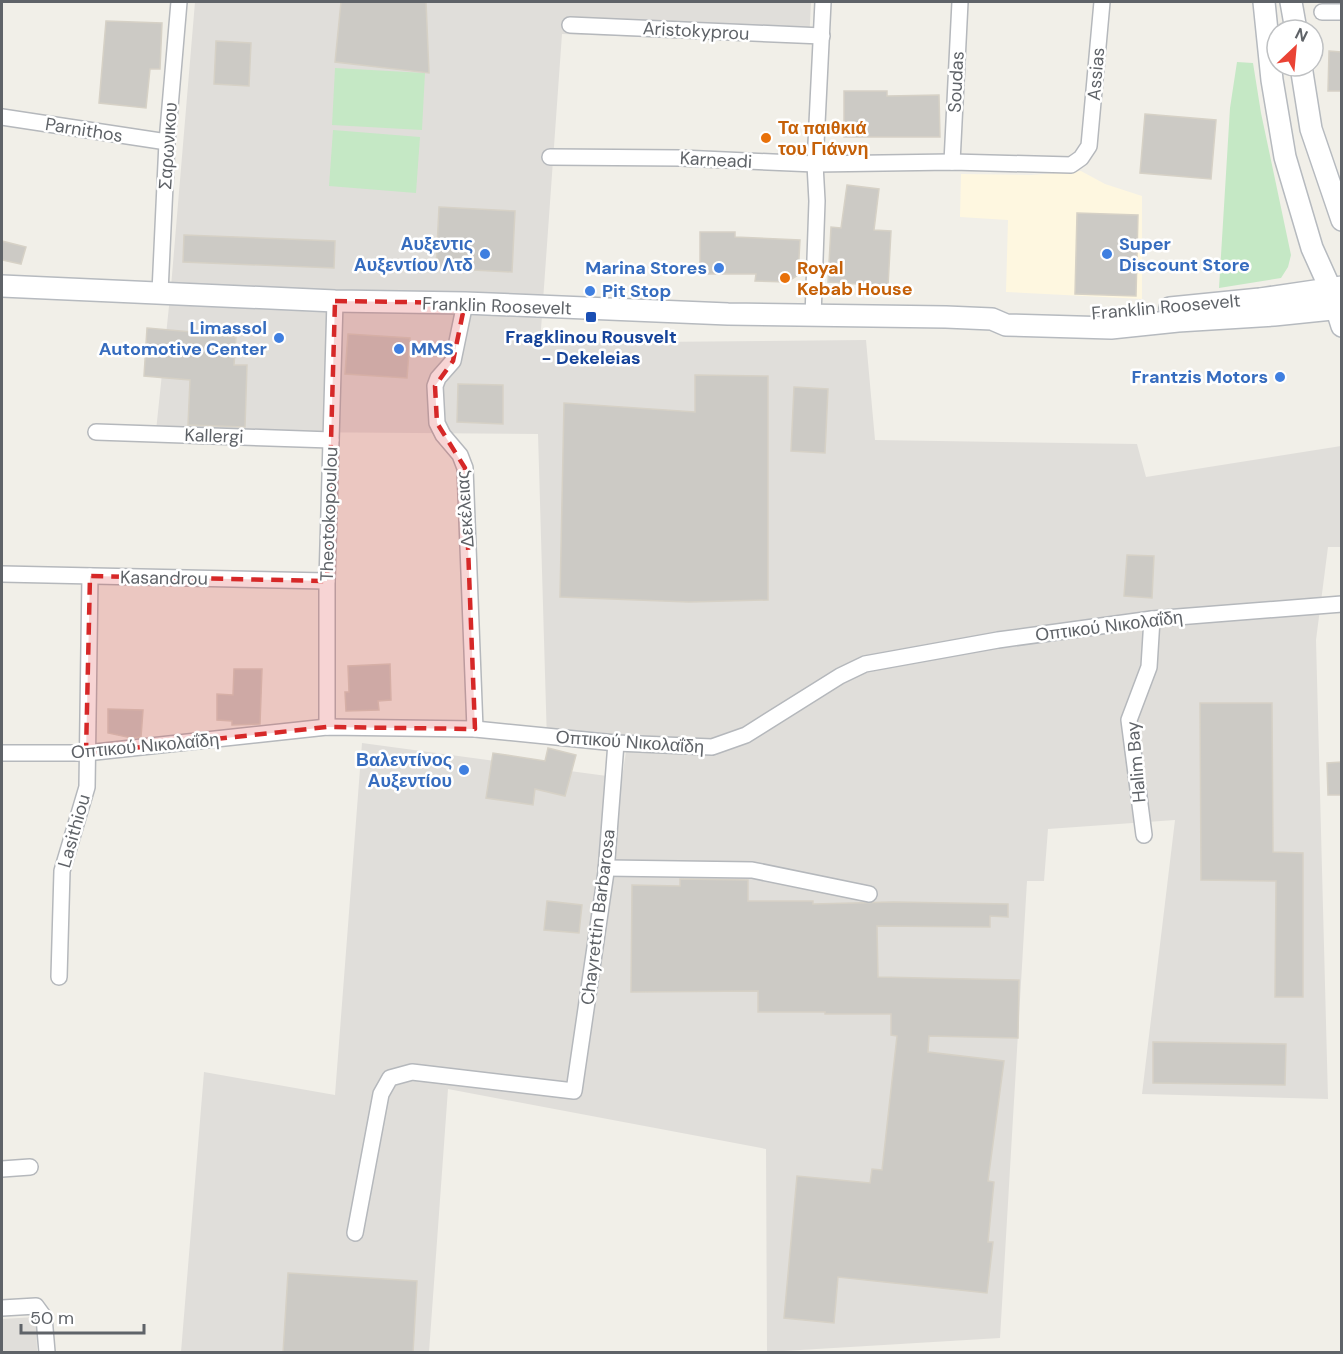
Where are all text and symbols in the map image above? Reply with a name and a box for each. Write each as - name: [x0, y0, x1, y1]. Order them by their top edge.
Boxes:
- street label: Aristokyprou: [642, 16, 750, 46]
- north arrow: [1265, 18, 1325, 78]
- text: N: [1292, 23, 1311, 47]
- street label: Assias: [1082, 46, 1110, 102]
- street label: Soudas: [942, 51, 970, 113]
- street label: Σαρωνικου: [153, 102, 183, 190]
- street label: Parnithos: [43, 112, 125, 148]
- place label: Τα παιθκιά του Γιάννη: [778, 116, 869, 161]
- marker: Τα παιθκιά του Γιάννη: [759, 131, 773, 145]
- street label: Karneadi: [679, 146, 753, 174]
- place label: Αυξεντις Αυξεντίου Λτδ: [354, 232, 473, 277]
- place label: Super Discount Store: [1119, 232, 1250, 277]
- marker: Αυξεντις Αυξεντίου Λτδ: [478, 247, 492, 261]
- marker: Super Discount Store: [1100, 247, 1114, 261]
- place label: Marina Stores: [585, 256, 707, 280]
- place label: Royal Kebab House: [797, 256, 913, 301]
- marker: Marina Stores: [712, 261, 726, 275]
- marker: Royal Kebab House: [778, 271, 792, 285]
- place label: Pit Stop: [602, 279, 671, 303]
- marker: Pit Stop: [583, 284, 597, 298]
- street label: Franklin Roosevelt: [1090, 289, 1242, 325]
- street label: Franklin Roosevelt: [422, 291, 572, 321]
- marker: Fragklinou Rousvelt - Dekeleias: [584, 310, 598, 324]
- place label: Limassol Automotive Center: [99, 316, 267, 361]
- place label: Fragklinou Rousvelt - Dekeleias: [505, 325, 677, 370]
- marker: Limassol Automotive Center: [272, 331, 286, 345]
- place label: MMS: [411, 337, 454, 361]
- marker: MMS: [392, 342, 406, 356]
- place label: Frantzis Motors: [1132, 365, 1268, 389]
- marker: Frantzis Motors: [1273, 370, 1287, 384]
- street label: Kallergi: [184, 423, 244, 449]
- street label: Theotokopoulou: [315, 446, 343, 582]
- street label: Δεκέλειας: [450, 469, 480, 548]
- street label: Kasandrou: [120, 565, 208, 591]
- street label: Οπτικού Νικολαΐδη: [1034, 605, 1184, 647]
- street label: Halim Bay: [1120, 720, 1152, 804]
- street label: Οπτικού Νικολαΐδη: [555, 725, 705, 759]
- street label: Οπτικού Νικολαΐδη: [70, 728, 220, 764]
- place label: Βαλεντίνος Αυξεντίου: [356, 748, 452, 793]
- marker: Βαλεντίνος Αυξεντίου: [457, 763, 471, 777]
- street label: Lasithiou: [52, 791, 96, 871]
- street label: Chayrettin Barbarosa: [575, 828, 621, 1006]
- scale bar: [21, 1297, 144, 1335]
- text: 50 m: [30, 1306, 74, 1330]

